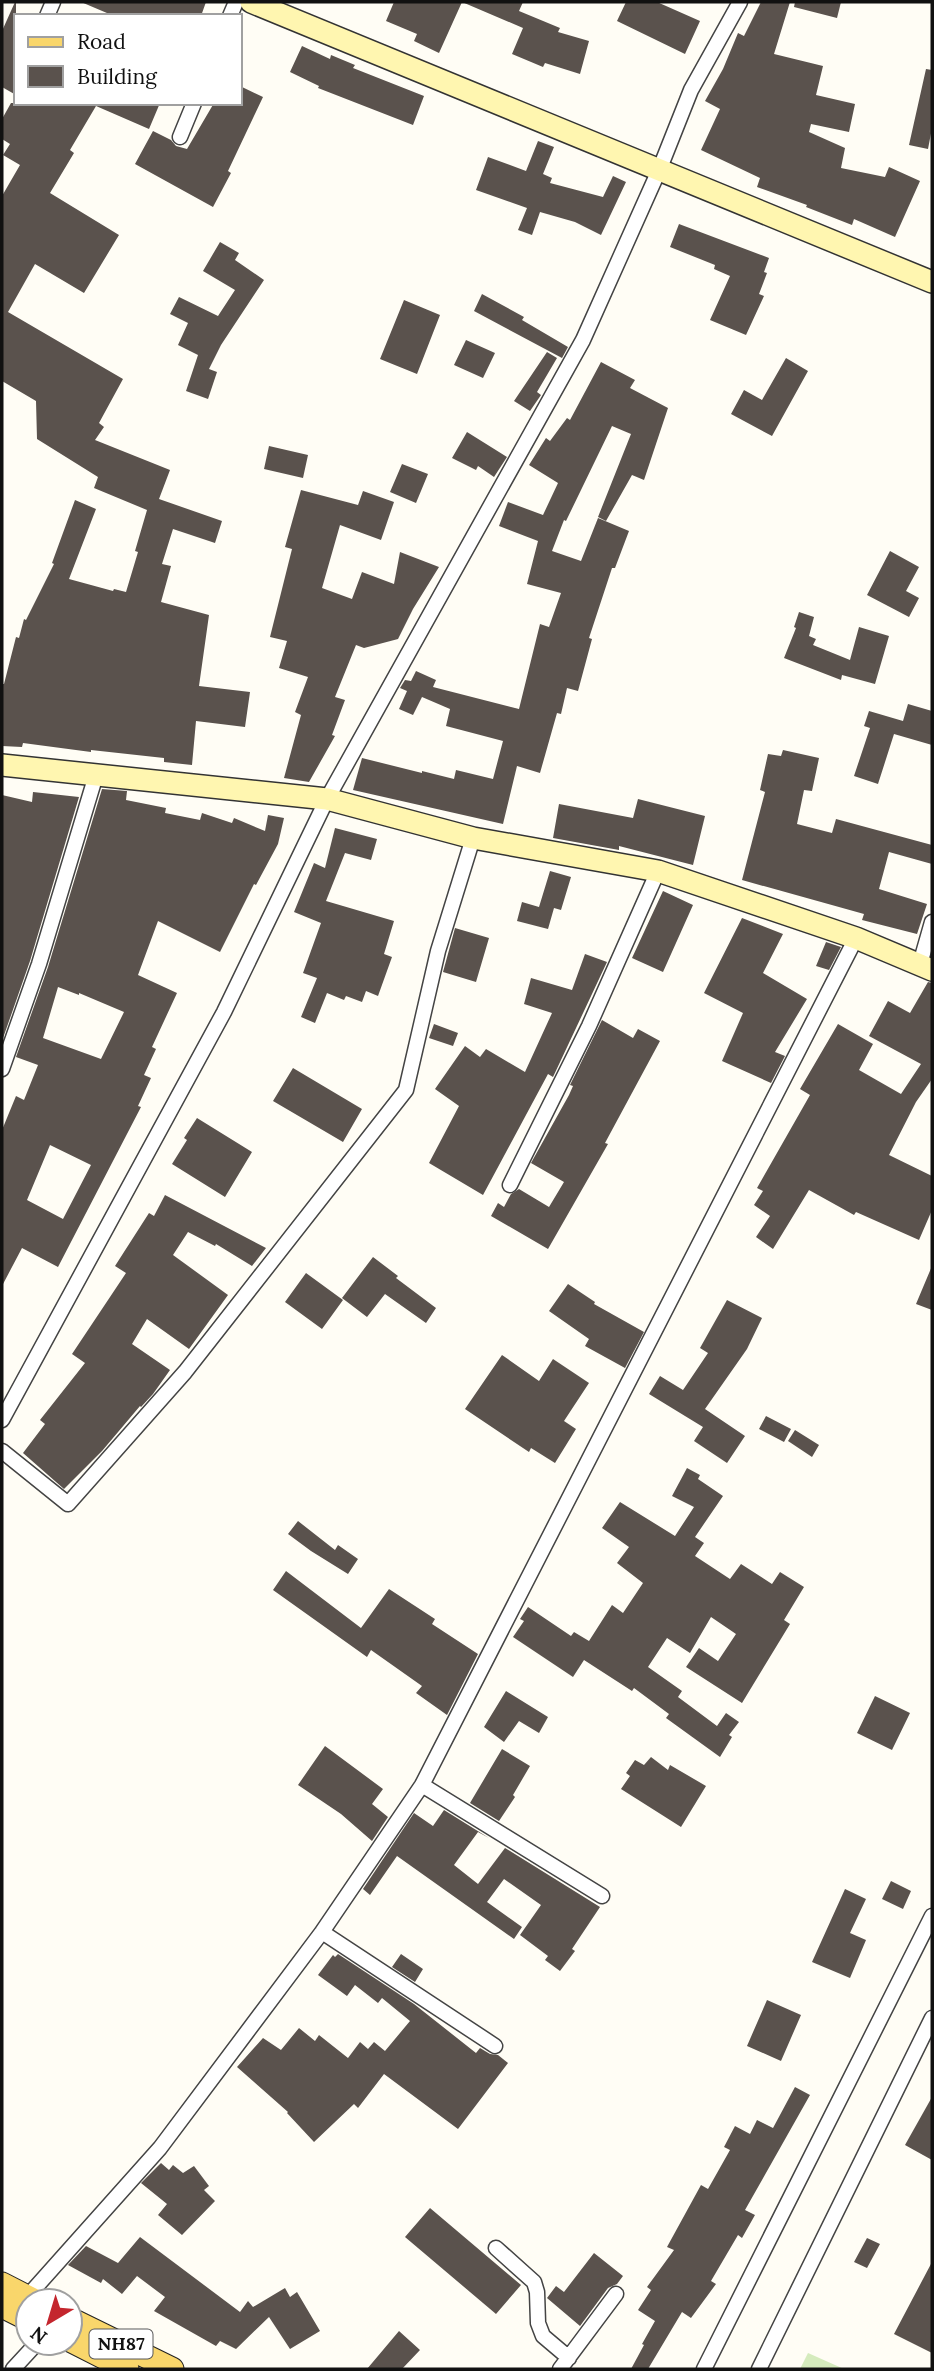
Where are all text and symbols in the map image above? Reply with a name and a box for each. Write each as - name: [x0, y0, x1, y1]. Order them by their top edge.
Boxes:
- legend: [14, 14, 242, 105]
- text: Road: [77, 28, 126, 55]
- text: Building: [77, 63, 157, 90]
- north arrow: [14, 2287, 84, 2357]
- text: N: [25, 2321, 52, 2349]
- road number: NH87: [90, 2330, 152, 2358]

